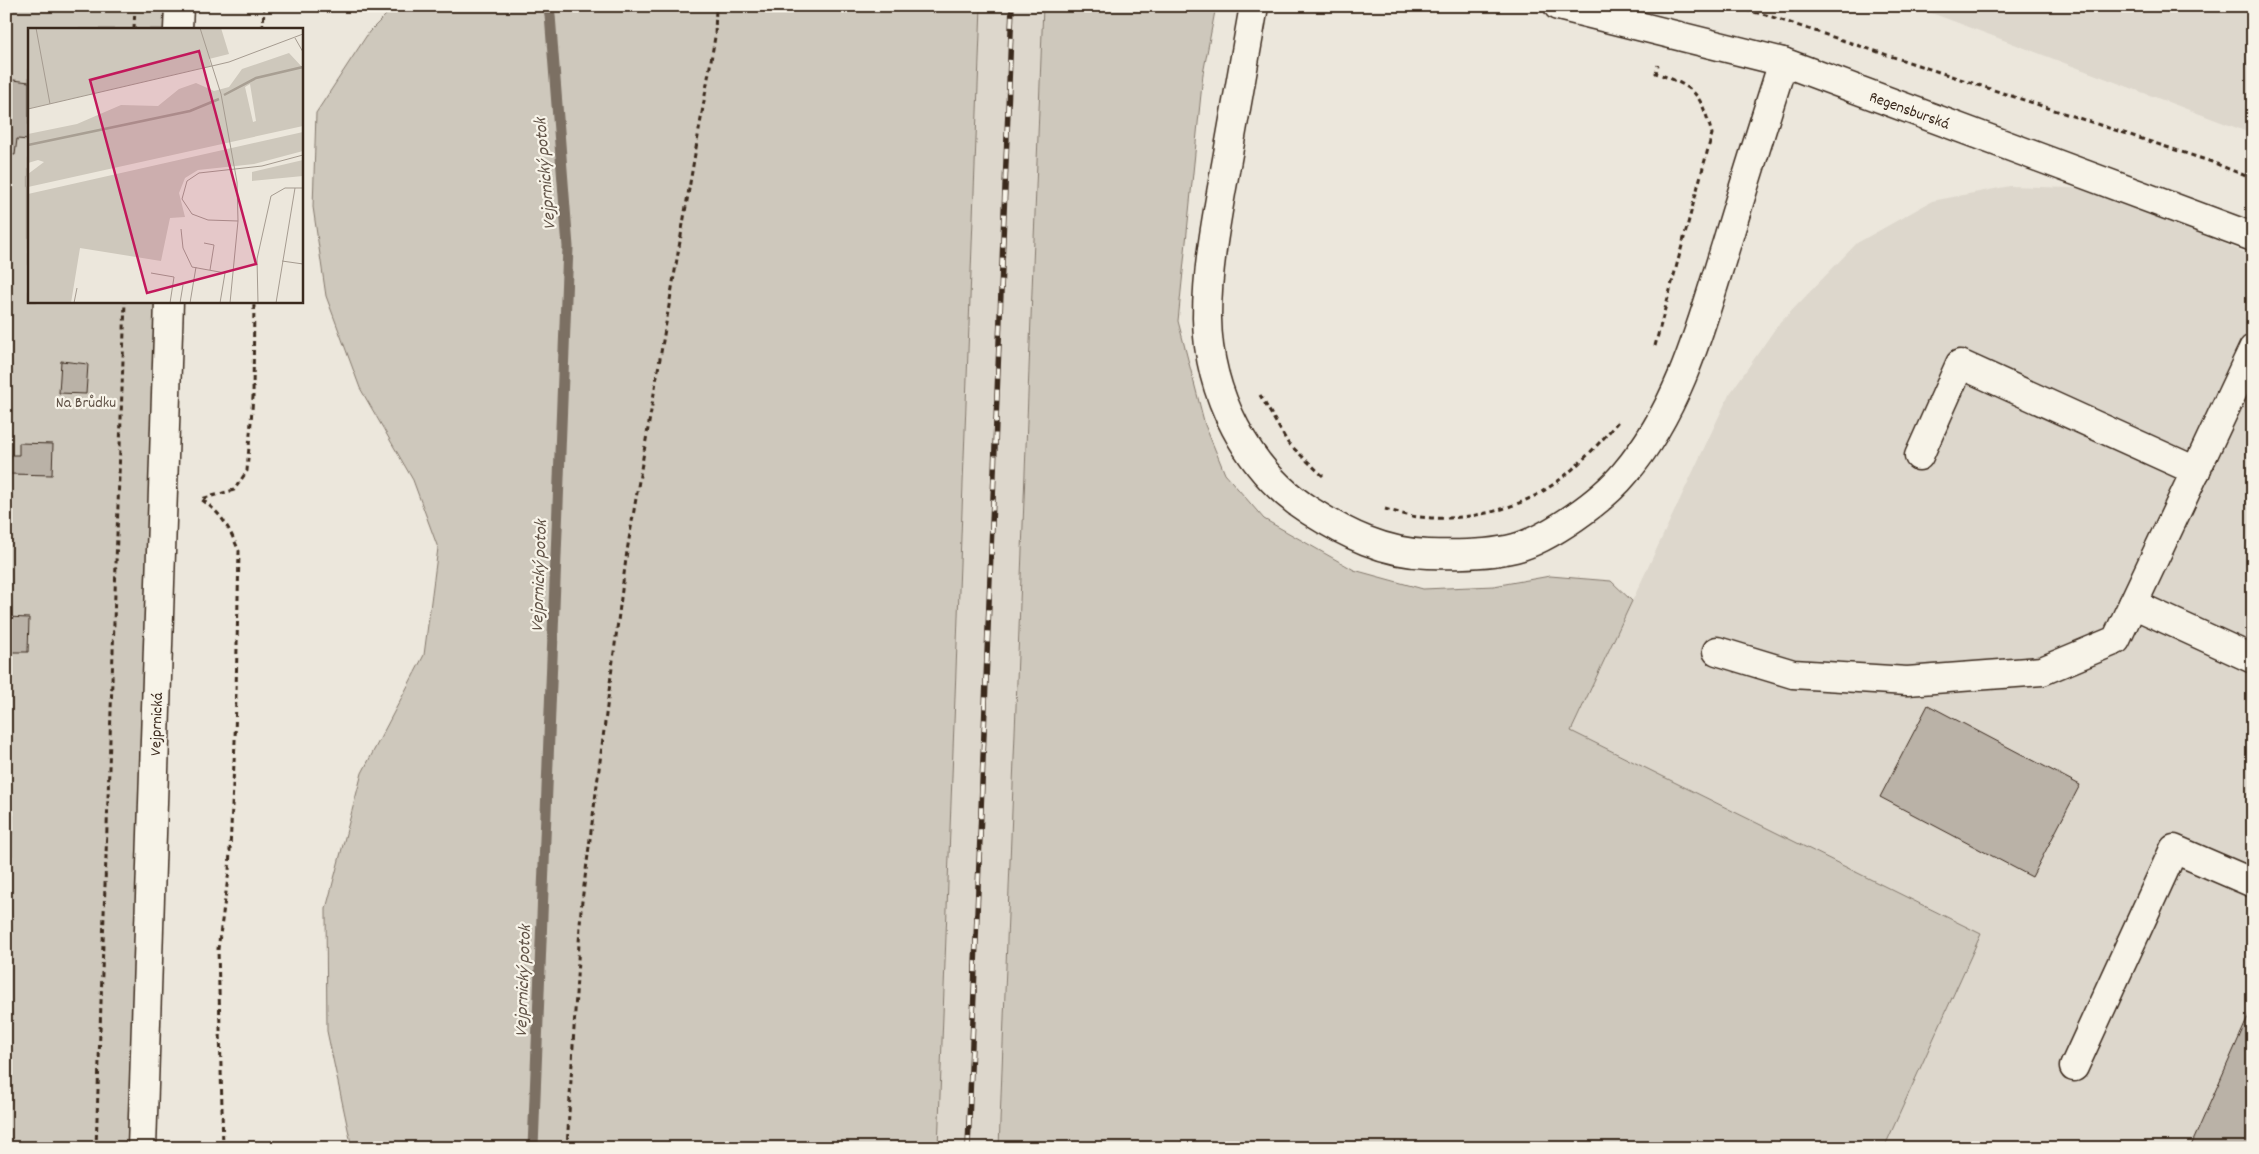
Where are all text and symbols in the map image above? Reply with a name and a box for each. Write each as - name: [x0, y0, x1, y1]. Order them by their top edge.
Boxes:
- inset map: [28, 28, 302, 302]
- street label: Regensburská: [1866, 86, 1953, 137]
- water label: Vejprnický potok: [529, 115, 564, 231]
- park label: Na Brůdku: [56, 392, 116, 415]
- water label: Vejprnický potok: [526, 518, 555, 633]
- street label: Vejprnická: [145, 692, 170, 756]
- water label: Vejprnický potok: [510, 923, 539, 1038]

